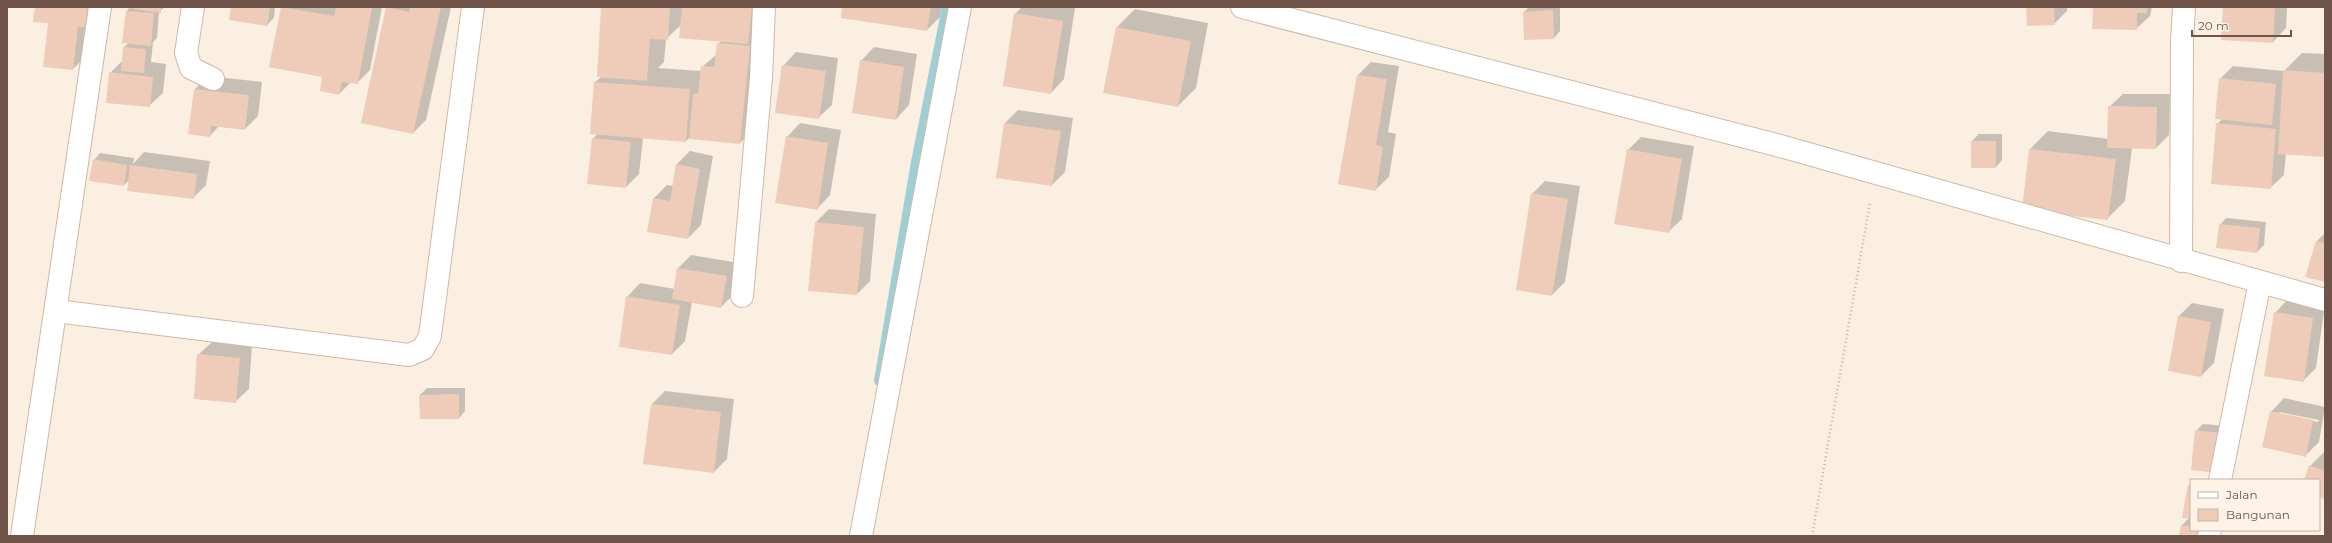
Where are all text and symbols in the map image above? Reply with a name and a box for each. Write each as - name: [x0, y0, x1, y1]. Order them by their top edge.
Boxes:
- scale bar: [2192, 12, 2291, 38]
- text: 20 m: [2198, 18, 2229, 33]
- legend: [2190, 479, 2320, 531]
- text: Jalan: [2225, 487, 2258, 502]
- text: Bangunan: [2226, 507, 2290, 522]

